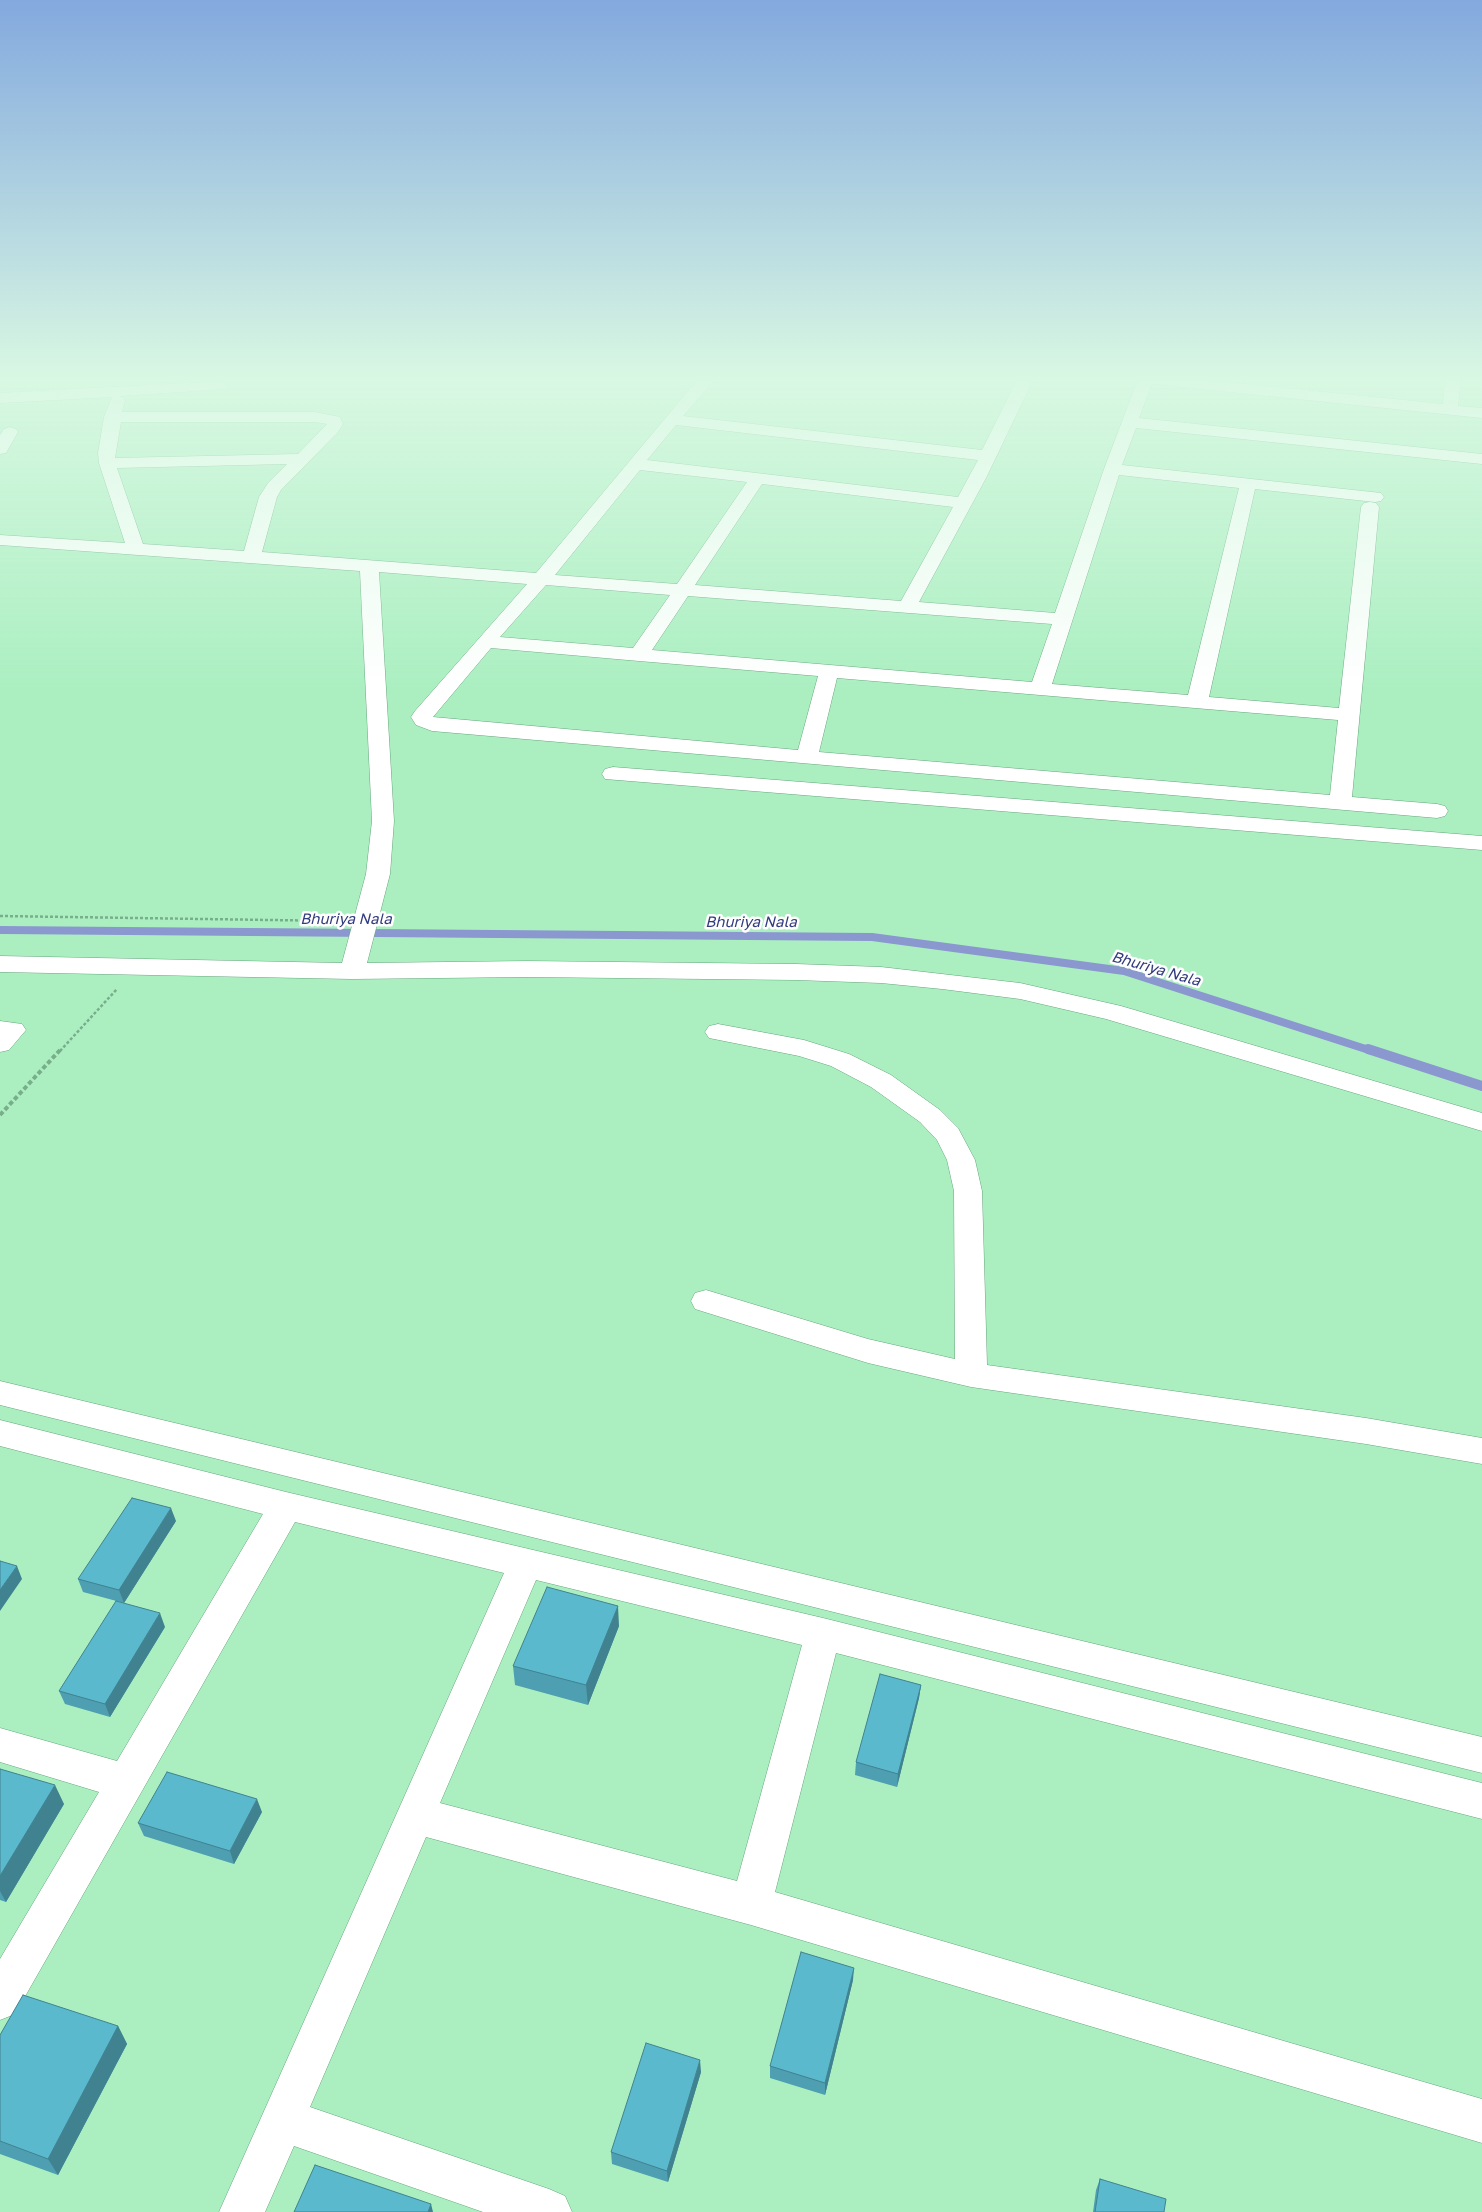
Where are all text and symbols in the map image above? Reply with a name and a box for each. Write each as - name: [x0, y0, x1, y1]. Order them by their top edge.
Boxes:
- water label: Bhuriya Nala: [300, 910, 392, 928]
- water label: Bhuriya Nala: [705, 913, 797, 931]
- water label: Bhuriya Nala: [1110, 948, 1202, 990]

